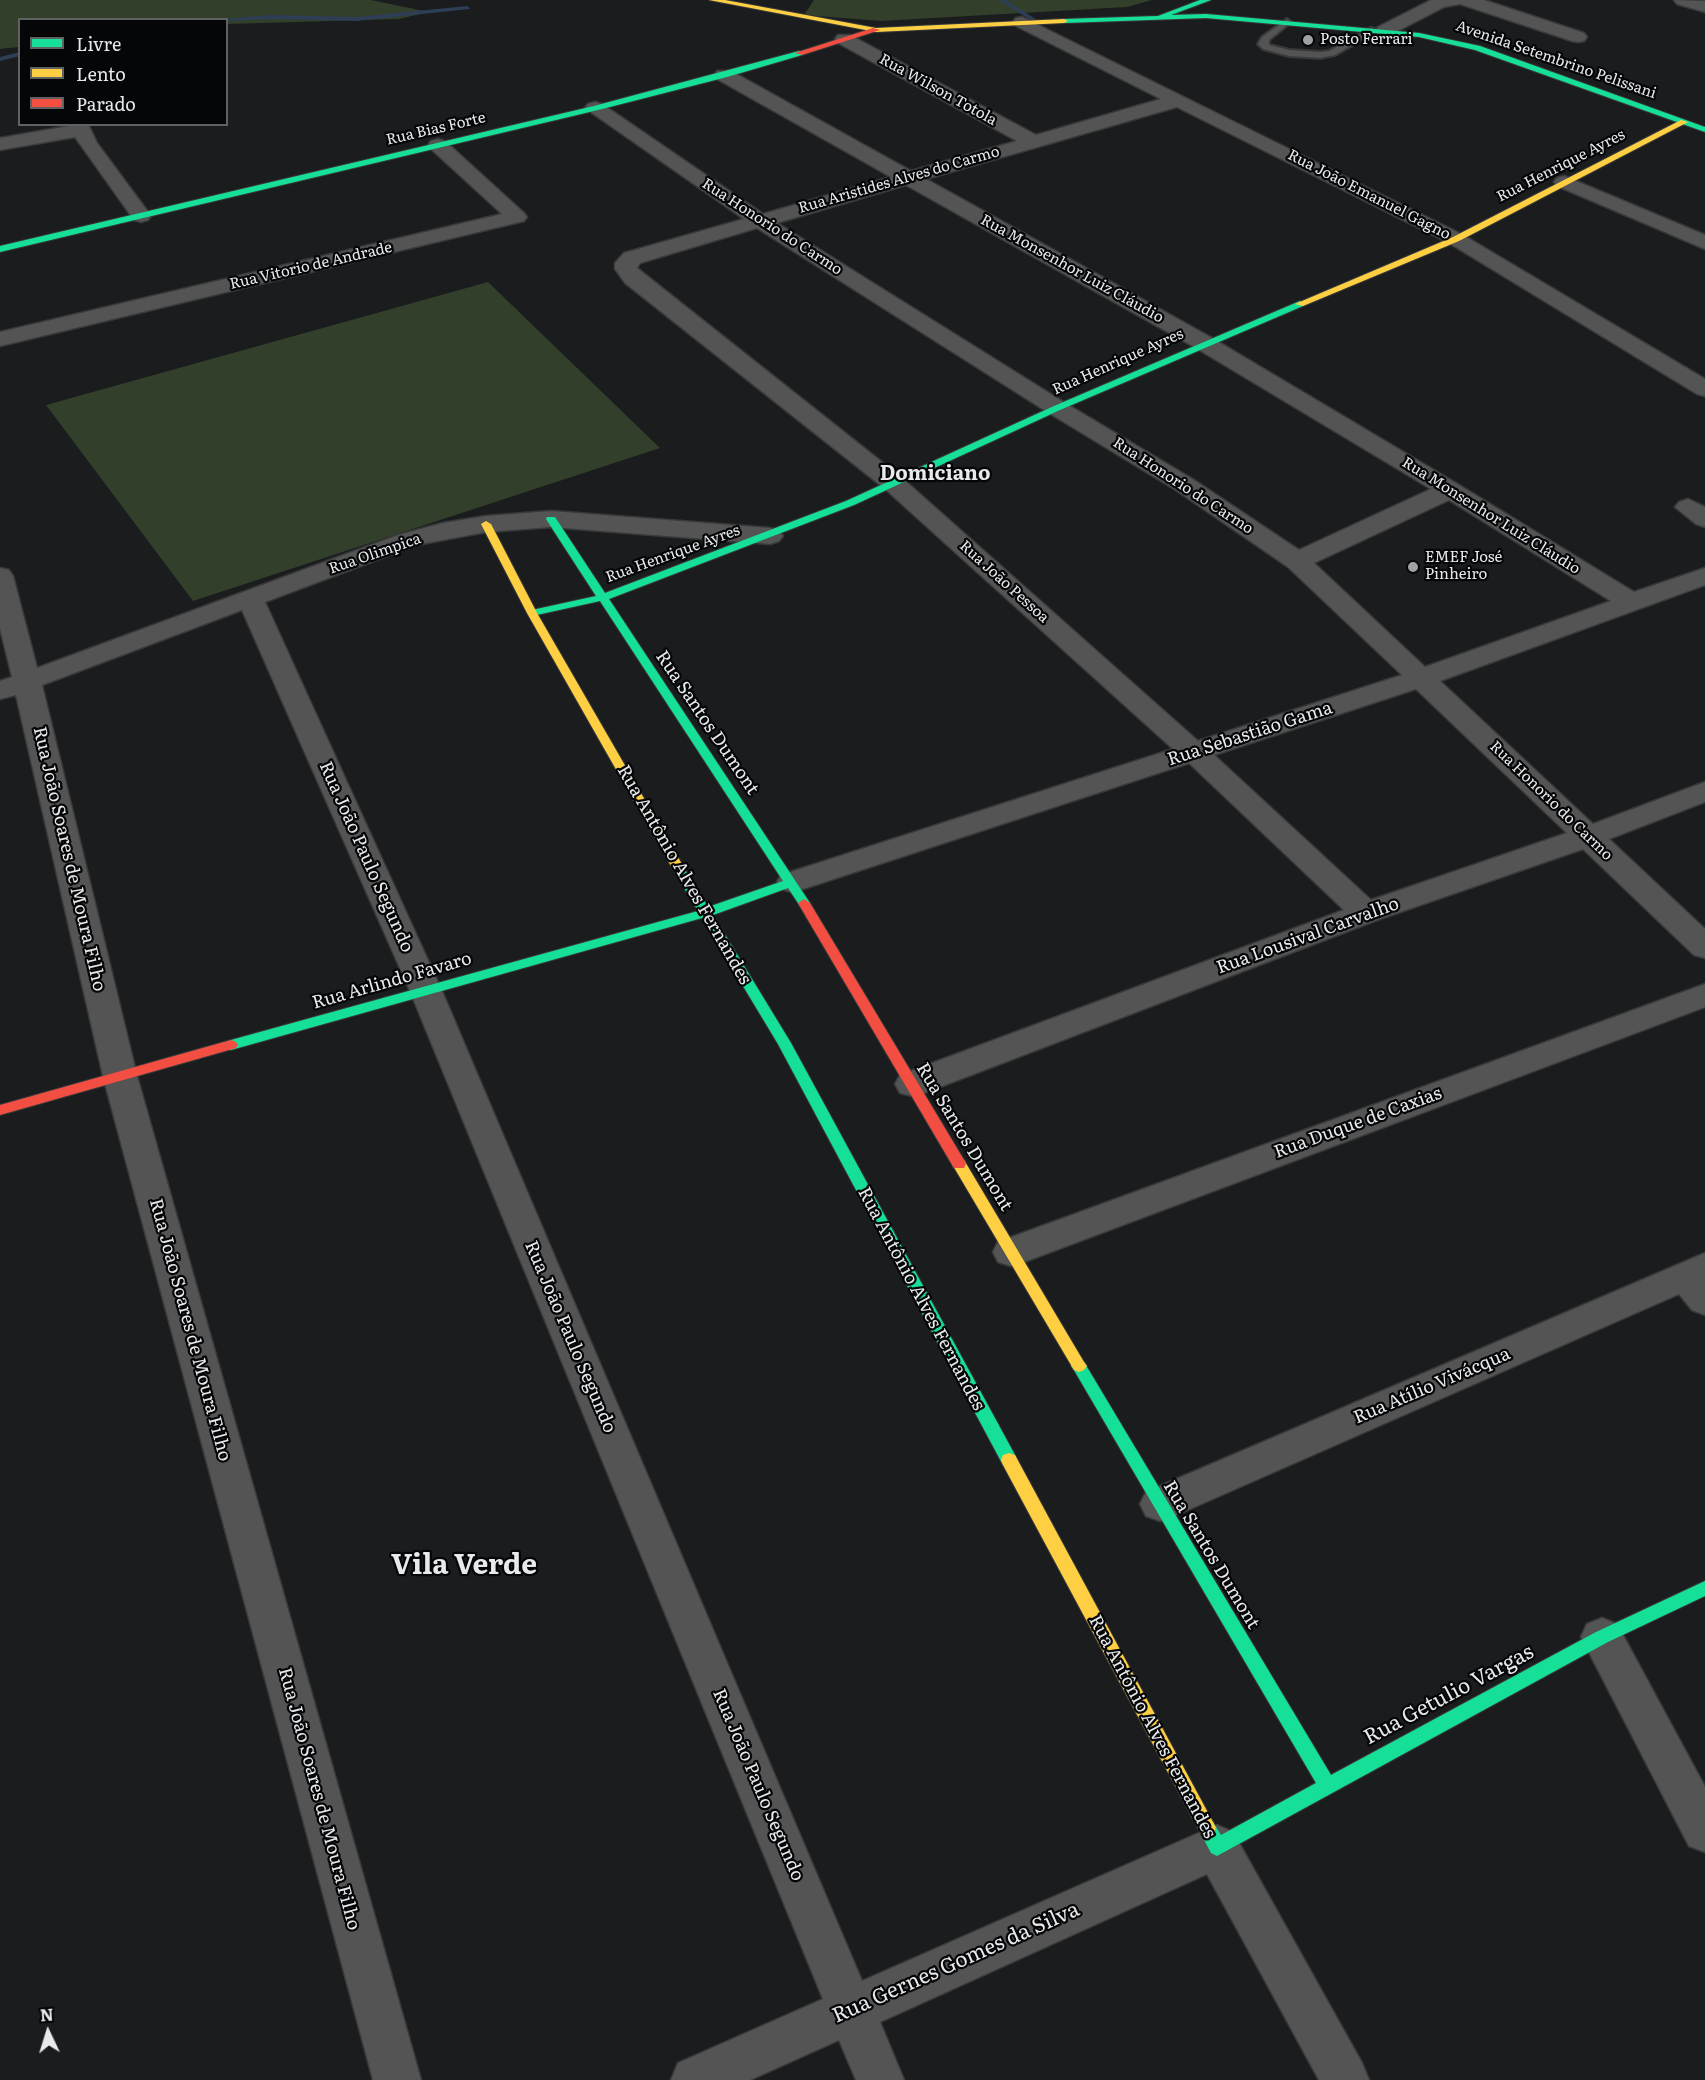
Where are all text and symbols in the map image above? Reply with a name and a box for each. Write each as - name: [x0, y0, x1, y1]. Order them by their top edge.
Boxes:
- street label: Avenida Setembrino Pelissani: [1453, 17, 1659, 103]
- legend: [18, 18, 228, 126]
- text: Livre: [76, 30, 121, 57]
- place label: Posto Ferrari: [1320, 31, 1412, 49]
- marker: Posto Ferrari: [1301, 33, 1315, 47]
- street label: Rua Wilson Totola: [876, 50, 1000, 130]
- text: Lento: [76, 60, 126, 87]
- text: Parado: [76, 90, 136, 117]
- street label: Rua Bias Forte: [385, 109, 487, 149]
- street label: Rua Henrique Ayres: [1494, 126, 1628, 206]
- street label: Rua Aristides Alves do Carmo: [796, 143, 1002, 217]
- street label: Rua João Emanuel Gagno: [1285, 146, 1453, 244]
- street label: Rua Honorio do Carmo: [698, 175, 846, 279]
- street label: Rua Monsenhor Luiz Cláudio: [977, 211, 1167, 327]
- street label: Rua Vitorio de Andrade: [228, 239, 394, 293]
- street label: Rua Henrique Ayres: [1050, 325, 1186, 399]
- street label: Rua Honorio do Carmo: [1109, 434, 1257, 538]
- street label: Rua Monsenhor Luiz Cláudio: [1399, 454, 1583, 578]
- district label: Domiciano: [880, 462, 990, 486]
- street label: Rua Henrique Ayres: [603, 521, 743, 587]
- street label: Rua Olimpica: [327, 530, 423, 578]
- street label: Rua João Pessoa: [956, 537, 1052, 627]
- place label: EMEF José Pinheiro: [1425, 549, 1502, 584]
- marker: EMEF José Pinheiro: [1406, 560, 1420, 574]
- street label: Rua Santos Dumont: [651, 647, 763, 799]
- street label: Rua Sebastião Gama: [1165, 697, 1335, 771]
- street label: Rua João Soares de Moura Filho: [28, 725, 110, 993]
- street label: Rua Honorio do Carmo: [1486, 738, 1616, 864]
- street label: Rua João Paulo Segundo: [314, 758, 418, 956]
- street label: Rua Antônio Alves Fernandes: [612, 761, 756, 989]
- street label: Rua Lousival Carvalho: [1214, 893, 1402, 979]
- street label: Rua Arlindo Favaro: [310, 948, 474, 1014]
- street label: Rua Santos Dumont: [911, 1059, 1017, 1215]
- street label: Rua Duque de Caxias: [1271, 1083, 1445, 1163]
- street label: Rua Antônio Alves Fernandes: [853, 1184, 989, 1414]
- street label: Rua João Soares de Moura Filho: [144, 1196, 236, 1464]
- street label: Rua João Paulo Segundo: [520, 1238, 620, 1436]
- street label: Rua Atílio Vivácqua: [1351, 1343, 1513, 1429]
- street label: Rua Santos Dumont: [1158, 1477, 1264, 1633]
- district label: Vila Verde: [391, 1549, 537, 1583]
- street label: Rua Antônio Alves Fernandes: [1084, 1612, 1220, 1842]
- street label: Rua Getulio Vargas: [1360, 1640, 1538, 1750]
- street label: Rua João Soares de Moura Filho: [273, 1665, 365, 1933]
- street label: Rua João Paulo Segundo: [708, 1686, 808, 1884]
- street label: Rua Gernes Gomes da Silva: [829, 1897, 1083, 2029]
- north arrow: [18, 2002, 78, 2062]
- text: N: [39, 2002, 54, 2026]

